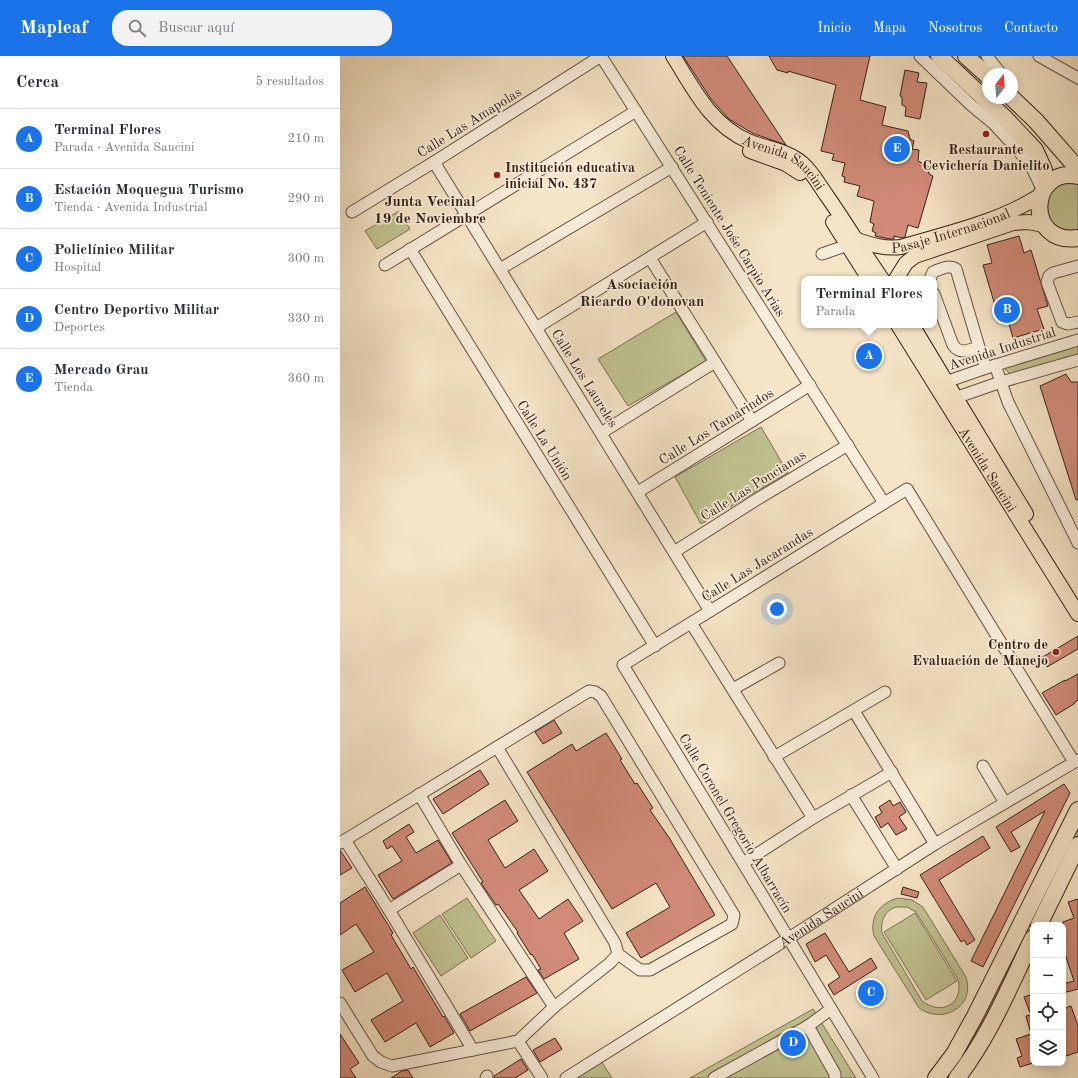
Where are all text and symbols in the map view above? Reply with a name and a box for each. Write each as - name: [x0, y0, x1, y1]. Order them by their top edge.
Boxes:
- search box: [112, 10, 392, 46]
- icon: search: [126, 17, 148, 39]
- text: Mapleaf: [20, 19, 88, 38]
- text: Buscar aquí: [158, 21, 234, 36]
- text: Inicio: [817, 21, 851, 35]
- text: Mapa: [873, 21, 906, 35]
- text: Nosotros: [928, 21, 982, 35]
- text: Contacto: [1004, 21, 1058, 35]
- north arrow: [982, 68, 1018, 104]
- text: Cerca: [16, 74, 59, 91]
- text: 5 resultados: [256, 75, 324, 88]
- street label: Calle Las Amapolas: [415, 85, 524, 161]
- text: Terminal Flores: [54, 123, 161, 138]
- marker: Restaurante Cevichería Danielito: [981, 129, 991, 139]
- text: A: [24, 132, 34, 145]
- text: 210 m: [287, 132, 324, 145]
- street label: Avenida Saucini: [739, 133, 827, 193]
- pin: E: [884, 134, 910, 164]
- text: Parada · Avenida Saucini: [54, 141, 194, 154]
- place label: Restaurante Cevichería Danielito: [923, 143, 1049, 173]
- street label: Calle Teniente Jośe Carpio Arias: [671, 144, 788, 319]
- place label: Institución educativa inicial No. 437: [505, 161, 635, 191]
- marker: Institución educativa inicial No. 437: [492, 170, 502, 180]
- text: Estación Moquegua Turismo: [54, 183, 244, 198]
- text: B: [24, 192, 34, 205]
- text: 290 m: [287, 192, 324, 205]
- district label: Junta Vecinal 19 de Noviembre: [374, 195, 486, 227]
- text: Tienda · Avenida Industrial: [54, 201, 207, 214]
- street label: Pasaje Internacional: [891, 206, 1013, 256]
- text: Policlínico Militar: [54, 243, 174, 258]
- text: C: [25, 252, 33, 265]
- text: 300 m: [287, 252, 324, 265]
- text: Hospital: [54, 261, 101, 274]
- popup: [801, 276, 937, 328]
- district label: Asociación Ricardo O'donovan: [580, 278, 704, 310]
- text: Terminal Flores: [816, 287, 922, 302]
- pin: B: [994, 295, 1020, 325]
- text: Centro Deportivo Militar: [54, 303, 219, 318]
- text: Parada: [816, 305, 855, 318]
- text: D: [24, 312, 34, 325]
- text: 330 m: [287, 312, 324, 325]
- text: Deportes: [54, 321, 105, 334]
- street label: Avenida Industrial: [947, 325, 1058, 373]
- street label: Calle Los Laureles: [548, 327, 620, 430]
- pin: A: [856, 341, 882, 371]
- text: Mercado Grau: [54, 363, 149, 378]
- text: E: [25, 372, 33, 385]
- text: 360 m: [287, 372, 324, 385]
- text: Tienda: [54, 381, 93, 394]
- street label: Calle Los Tamarindos: [657, 386, 776, 468]
- street label: Calle La Unión: [514, 398, 574, 483]
- street label: Avenida Saucini: [955, 425, 1019, 515]
- street label: Calle Las Poncianas: [698, 448, 809, 524]
- street label: Calle Las Jacarandas: [699, 525, 816, 605]
- your location: [767, 599, 787, 619]
- place label: Centro de Evaluación de Manejo: [912, 638, 1048, 668]
- marker: Centro de Evaluación de Manejo: [1051, 647, 1061, 657]
- street label: Calle Coronel Gregorio Albarracín: [676, 731, 795, 916]
- street label: Avenida Saucini: [777, 886, 866, 950]
- map controls: [1030, 922, 1066, 1066]
- button: +: [1030, 922, 1066, 958]
- button: −: [1030, 958, 1066, 994]
- pin: C: [858, 978, 884, 1008]
- button: locate: [1030, 994, 1066, 1030]
- pin: D: [780, 1028, 806, 1058]
- button: layers: [1030, 1030, 1066, 1066]

